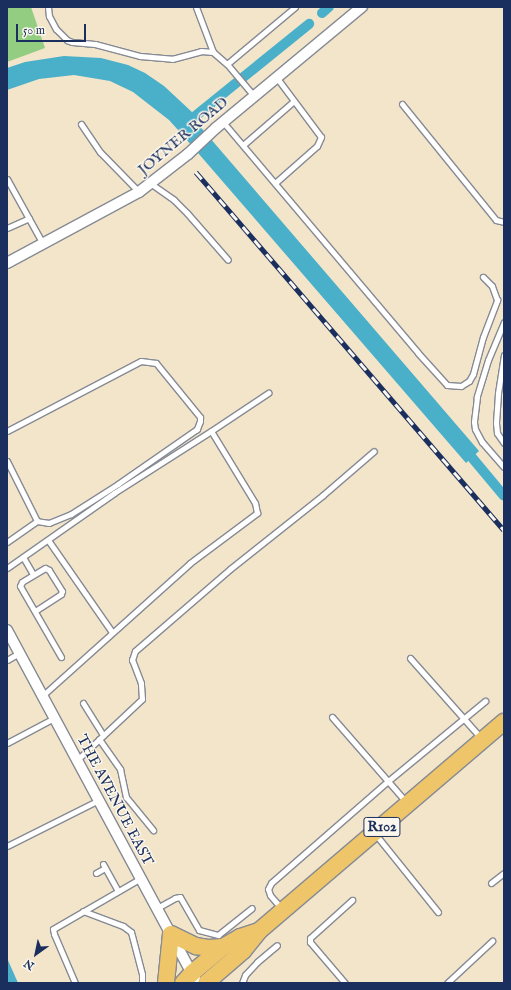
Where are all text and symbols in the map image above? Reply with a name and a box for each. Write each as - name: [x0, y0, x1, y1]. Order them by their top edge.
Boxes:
- scale bar: [18, 16, 88, 42]
- text: 50 m: [23, 23, 45, 38]
- street label: JOYNER ROAD: [134, 93, 232, 179]
- street label: THE AVENUE EAST: [73, 731, 157, 869]
- road number: R102: [363, 815, 401, 839]
- north arrow: [16, 934, 56, 974]
- text: N: [22, 956, 37, 973]

